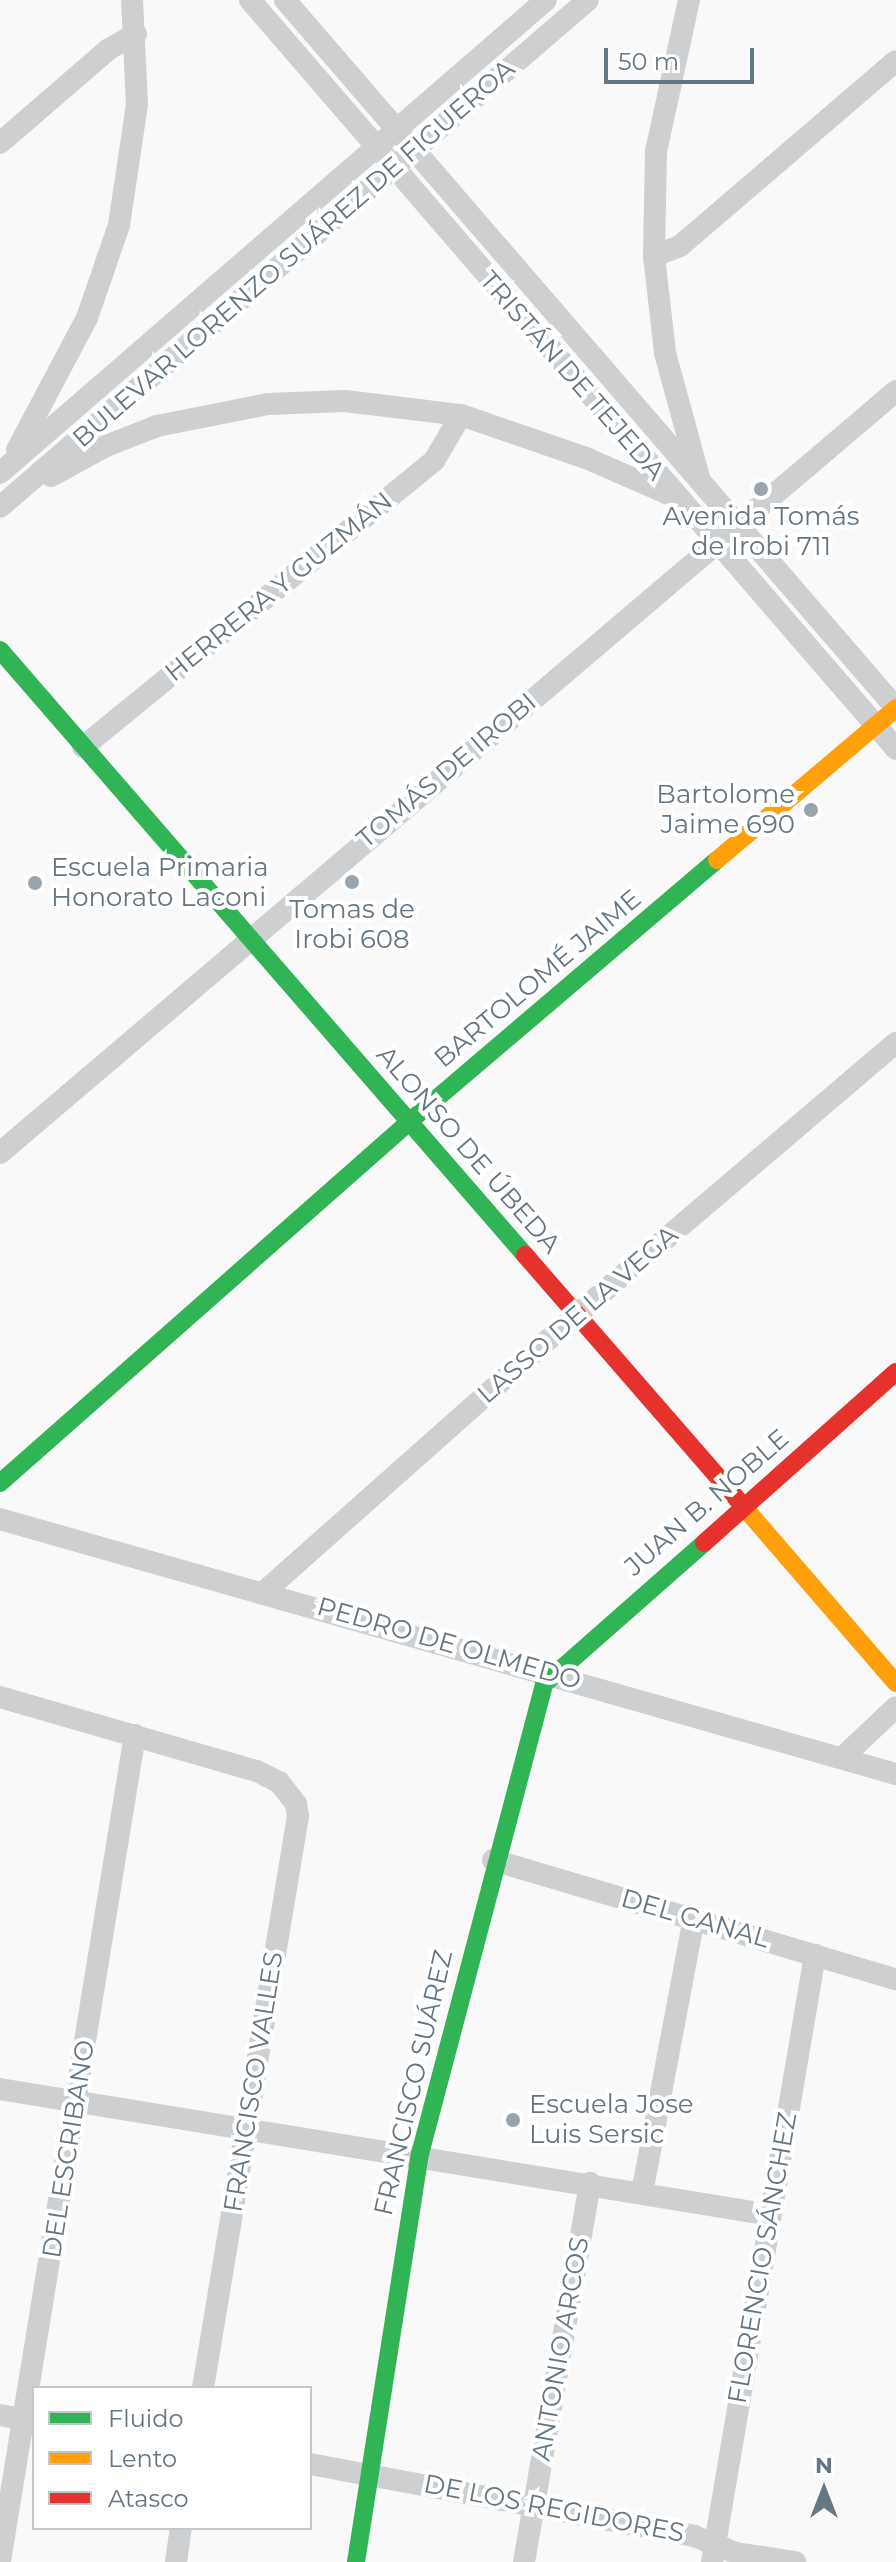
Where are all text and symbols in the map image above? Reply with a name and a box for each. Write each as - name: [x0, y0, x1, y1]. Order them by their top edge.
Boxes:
- scale bar: [608, 32, 758, 82]
- text: 50 m: [618, 47, 679, 76]
- street label: BULEVAR LORENZO SUÁREZ DE FIGUEROA: [67, 53, 521, 455]
- street label: TRISTÁN DE TEJEDA: [473, 265, 671, 487]
- marker: Avenida Tomás de Irobi 711: [752, 480, 770, 498]
- street label: HERRERA Y GUZMÁN: [159, 486, 399, 688]
- place label: Avenida Tomás de Irobi 711: [662, 501, 860, 562]
- street label: TOMÁS DE IROBI: [351, 687, 543, 855]
- place label: Bartolome Jaime 690: [656, 779, 795, 840]
- marker: Bartolome Jaime 690: [802, 801, 820, 819]
- place label: Escuela Primaria Honorato Laconi: [51, 852, 269, 914]
- marker: Tomas de Irobi 608: [343, 873, 361, 891]
- marker: Escuela Primaria Honorato Laconi: [26, 874, 44, 892]
- street label: BARTOLOMÉ JAIME: [428, 883, 648, 1075]
- place label: Tomas de Irobi 608: [289, 894, 415, 956]
- street label: ALONSO DE ÚBEDA: [370, 1040, 566, 1260]
- street label: LASSO DE LA VEGA: [472, 1220, 684, 1410]
- street label: JUAN B. NOBLE: [619, 1423, 795, 1583]
- street label: PEDRO DE OLMEDO: [313, 1591, 585, 1697]
- street label: DEL CANAL: [617, 1883, 773, 1955]
- street label: FRANCISCO SUÁREZ: [368, 1947, 460, 2219]
- street label: FRANCISCO VALLES: [218, 1950, 290, 2214]
- street label: DEL ESCRIBANO: [36, 2038, 102, 2260]
- place label: Escuela Jose Luis Sersic: [529, 2089, 694, 2150]
- street label: FLORENCIO SÁNCHEZ: [722, 2110, 804, 2406]
- marker: Escuela Jose Luis Sersic: [504, 2111, 522, 2129]
- street label: ANTONIO ARCOS: [526, 2235, 596, 2463]
- legend: [32, 2386, 312, 2530]
- text: Fluido: [108, 2404, 184, 2433]
- text: Lento: [108, 2444, 177, 2473]
- north arrow: [784, 2450, 864, 2530]
- text: N: [815, 2452, 833, 2479]
- street label: DE LOS REGIDORES: [421, 2468, 687, 2550]
- text: Atasco: [108, 2484, 189, 2513]

